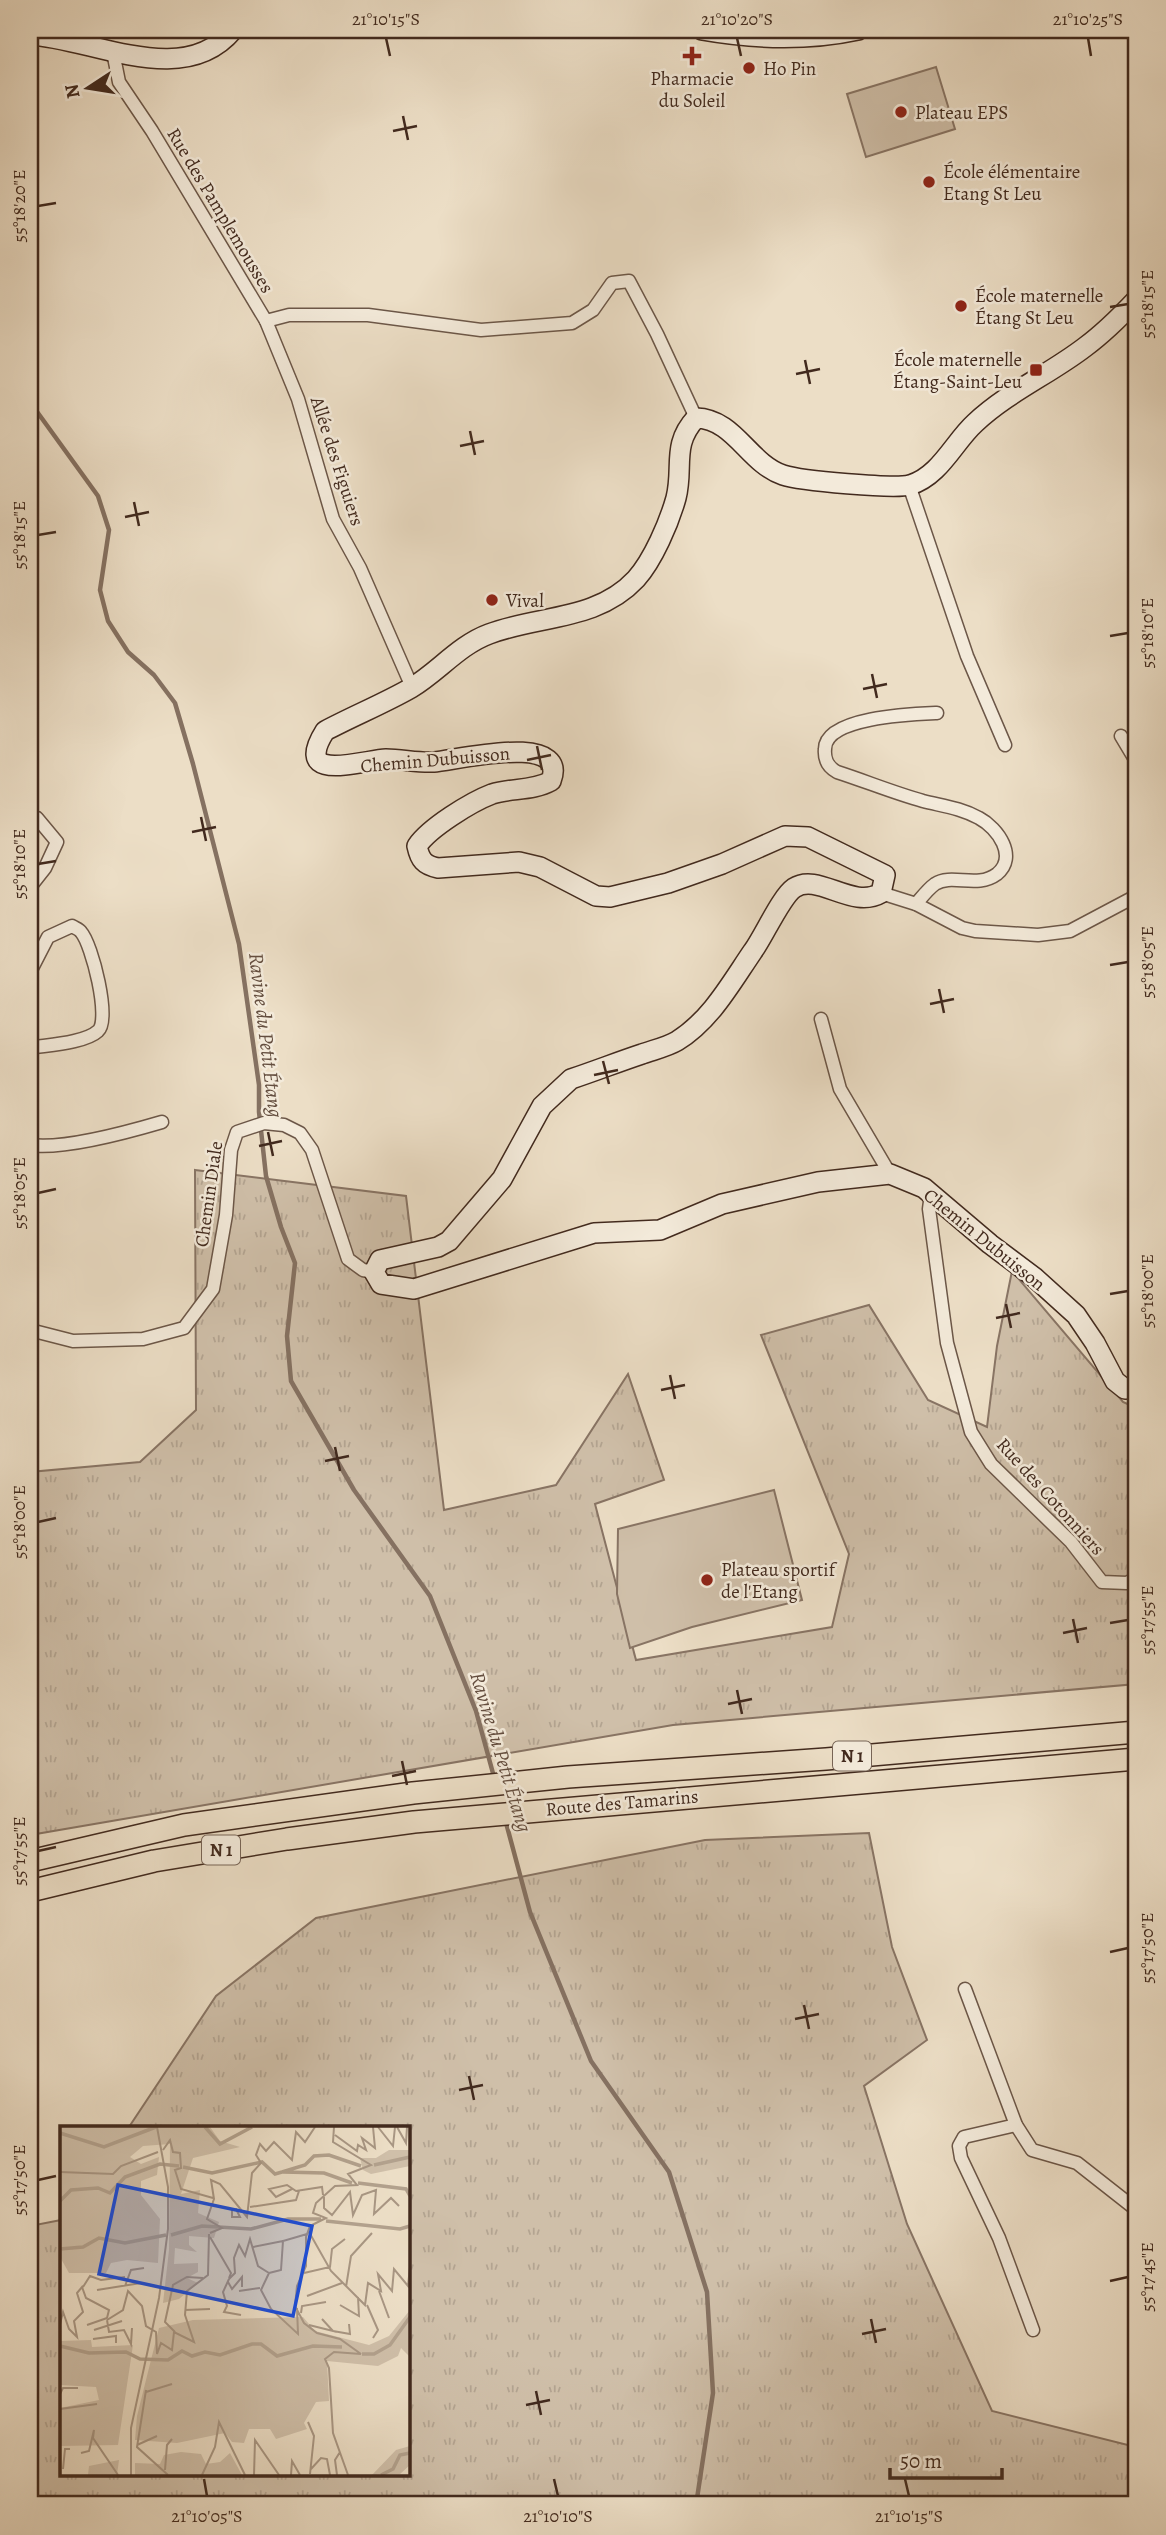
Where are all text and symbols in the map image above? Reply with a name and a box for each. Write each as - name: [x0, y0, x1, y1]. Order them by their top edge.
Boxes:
- text: 21°10'15"S: [352, 7, 420, 31]
- text: 21°10'20"S: [701, 7, 773, 31]
- text: 21°10'25"S: [1053, 7, 1123, 31]
- marker: Pharmacie du Soleil: [684, 48, 700, 64]
- north arrow: [52, 52, 122, 122]
- place label: Ho Pin: [763, 56, 816, 82]
- marker: Ho Pin: [741, 60, 757, 76]
- place label: Pharmacie du Soleil: [650, 66, 734, 114]
- text: N: [58, 82, 87, 101]
- place label: Plateau EPS: [915, 100, 1008, 126]
- marker: Plateau EPS: [893, 104, 909, 120]
- street label: Rue des Pamplemousses: [160, 123, 280, 298]
- place label: École élémentaire Etang St Leu: [943, 159, 1080, 207]
- text: 55°18'20"E: [7, 169, 31, 243]
- marker: École élémentaire Etang St Leu: [921, 174, 937, 190]
- text: 55°18'15"E: [1135, 270, 1159, 338]
- place label: École maternelle Étang St Leu: [975, 283, 1103, 331]
- marker: École maternelle Étang St Leu: [953, 298, 969, 314]
- place label: École maternelle Étang-Saint-Leu: [893, 347, 1023, 395]
- marker: École maternelle Étang-Saint-Leu: [1028, 362, 1044, 378]
- street label: Allée des Figuiers: [304, 393, 370, 529]
- text: 55°18'15"E: [7, 501, 31, 569]
- place label: Vival: [505, 588, 544, 614]
- marker: Vival: [484, 592, 500, 608]
- text: 55°18'10"E: [1135, 598, 1159, 668]
- street label: Chemin Dubuisson: [359, 741, 511, 779]
- text: 55°18'10"E: [7, 829, 31, 899]
- text: 55°18'05"E: [1135, 926, 1159, 998]
- water label: Ravine du Petit Étang: [242, 951, 290, 1120]
- street label: Chemin Diale: [189, 1140, 229, 1249]
- text: 55°18'05"E: [7, 1157, 31, 1229]
- street label: Chemin Dubuisson: [918, 1182, 1051, 1297]
- text: 55°18'00"E: [1135, 1254, 1159, 1328]
- street label: Rue des Cotonniers: [990, 1432, 1110, 1561]
- text: 55°18'00"E: [7, 1485, 31, 1559]
- place label: Plateau sportif de l'Etang: [721, 1557, 838, 1605]
- marker: Plateau sportif de l'Etang: [699, 1572, 715, 1588]
- text: 55°17'55"E: [1135, 1585, 1159, 1655]
- water label: Ravine du Petit Étang: [463, 1668, 539, 1836]
- road number: N 1: [833, 1742, 871, 1770]
- street label: Route des Tamarins: [545, 1783, 699, 1823]
- text: 55°17'55"E: [7, 1816, 31, 1886]
- road number: N 1: [202, 1836, 240, 1864]
- text: 55°17'50"E: [1135, 1912, 1159, 1984]
- inset map: [60, 2126, 410, 2476]
- text: 55°17'50"E: [7, 2144, 31, 2216]
- text: 55°17'45"E: [1135, 2242, 1159, 2312]
- scale bar: [890, 2437, 1002, 2481]
- text: 50 m: [900, 2447, 942, 2475]
- text: 21°10'05"S: [171, 2504, 243, 2528]
- text: 21°10'10"S: [523, 2504, 593, 2528]
- text: 21°10'15"S: [875, 2504, 943, 2528]

